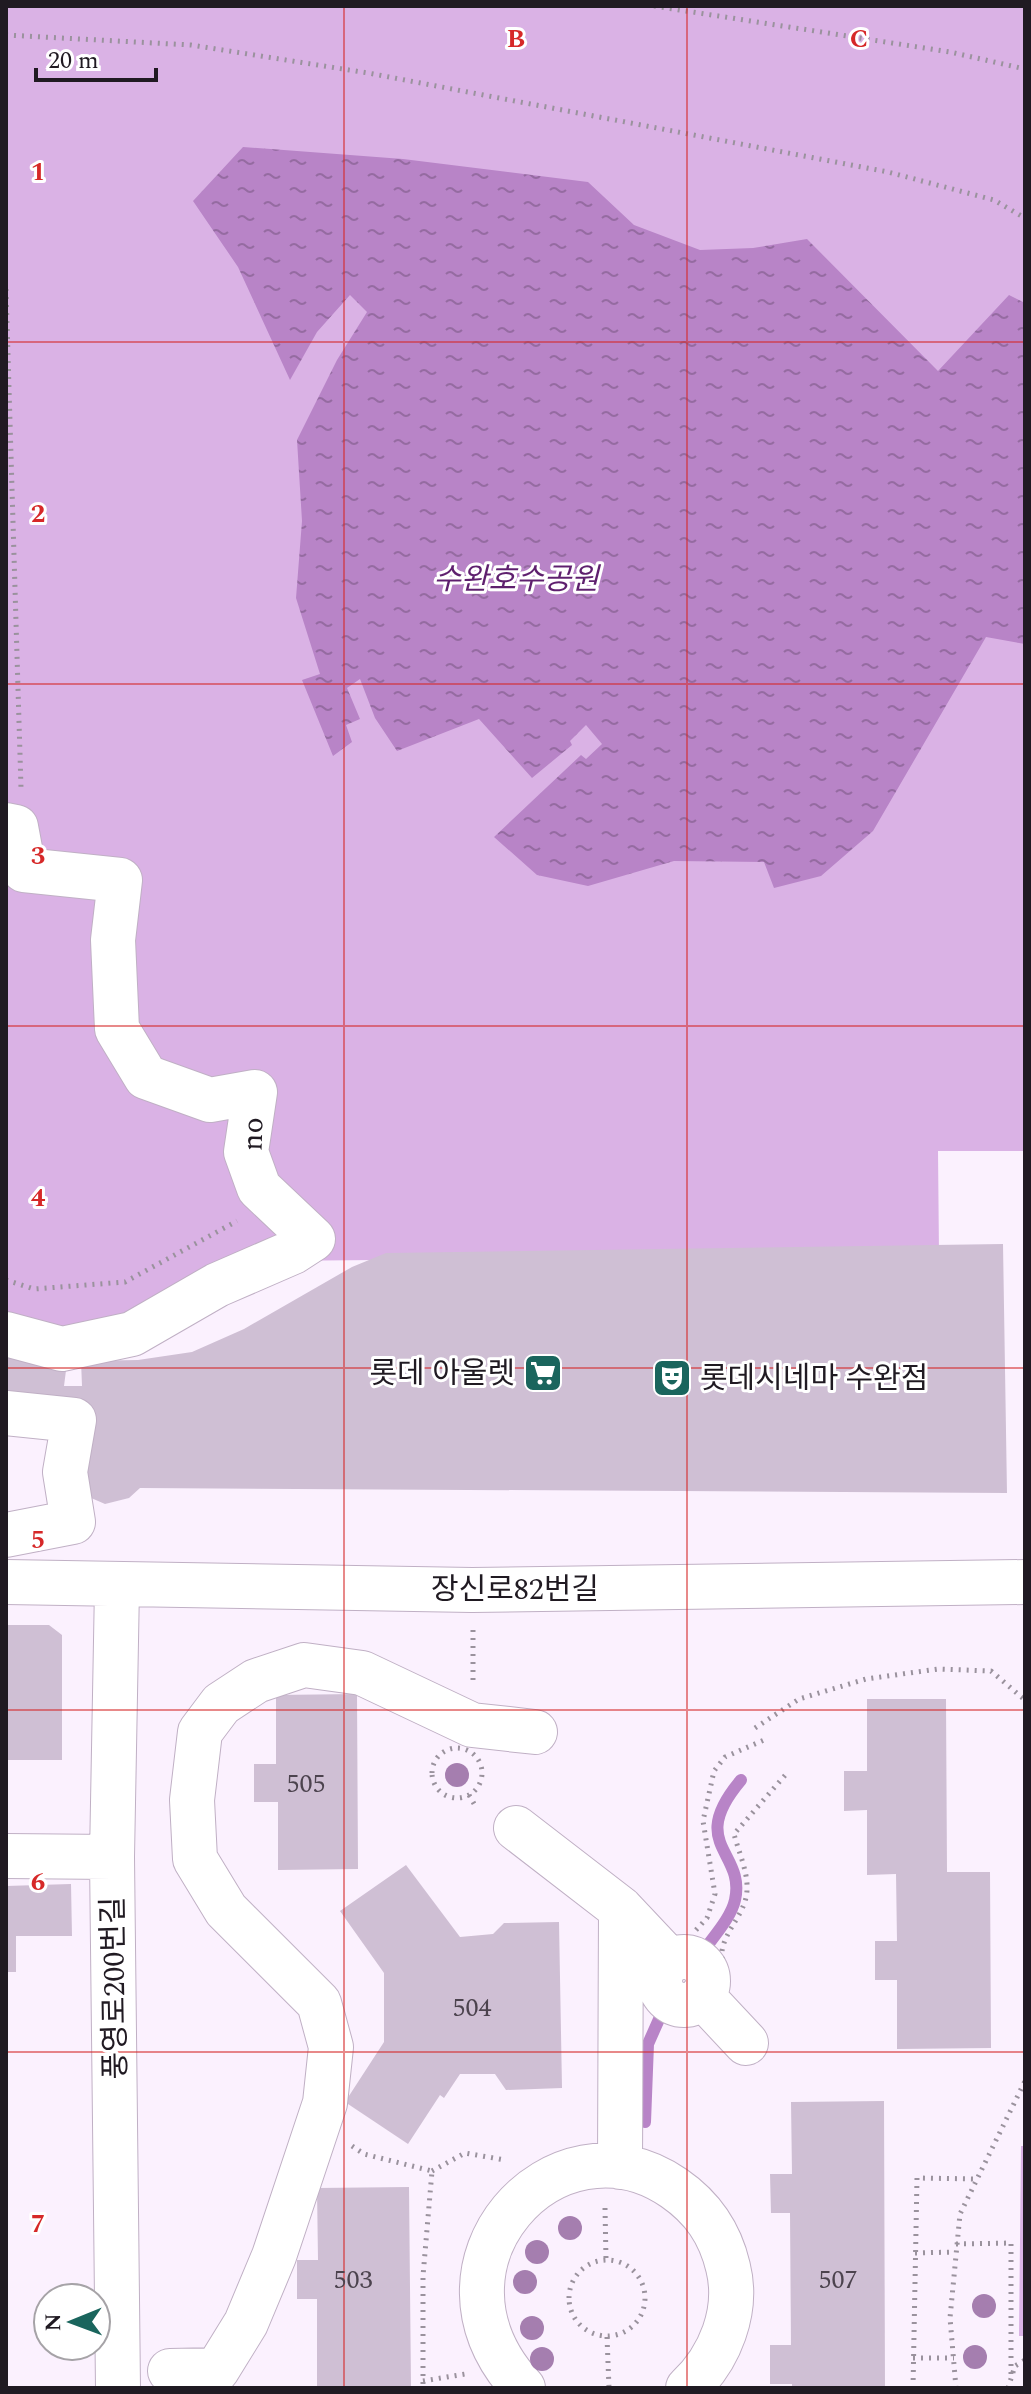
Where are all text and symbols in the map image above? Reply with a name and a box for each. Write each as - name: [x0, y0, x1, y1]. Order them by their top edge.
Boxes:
- text: B: [507, 19, 525, 59]
- text: C: [850, 19, 868, 59]
- scale bar: [36, 32, 156, 82]
- text: 20 m: [48, 43, 99, 79]
- text: 1: [31, 152, 45, 192]
- text: 2: [31, 494, 45, 534]
- park label: 수완호수공원: [433, 557, 601, 603]
- text: 3: [31, 836, 45, 876]
- street label: no: [229, 1116, 277, 1152]
- text: 4: [31, 1178, 46, 1218]
- place label: 롯데 아울렛: [370, 1351, 515, 1397]
- supermarket icon: 롯데 아울렛: [522, 1352, 564, 1394]
- place label: 롯데시네마 수완점: [700, 1356, 928, 1402]
- theatre icon: 롯데시네마 수완점: [651, 1357, 693, 1399]
- text: 5: [31, 1520, 45, 1560]
- street label: 장신로82번길: [431, 1567, 599, 1613]
- house number: 505: [286, 1764, 326, 1804]
- text: 6: [31, 1862, 45, 1902]
- street label: 풍영로200번길: [90, 1896, 140, 2080]
- house number: 504: [452, 1988, 492, 2028]
- text: 7: [31, 2204, 45, 2244]
- house number: 503: [333, 2260, 373, 2300]
- house number: 507: [818, 2260, 858, 2300]
- north arrow: [32, 2282, 112, 2362]
- text: N: [37, 2313, 70, 2332]

